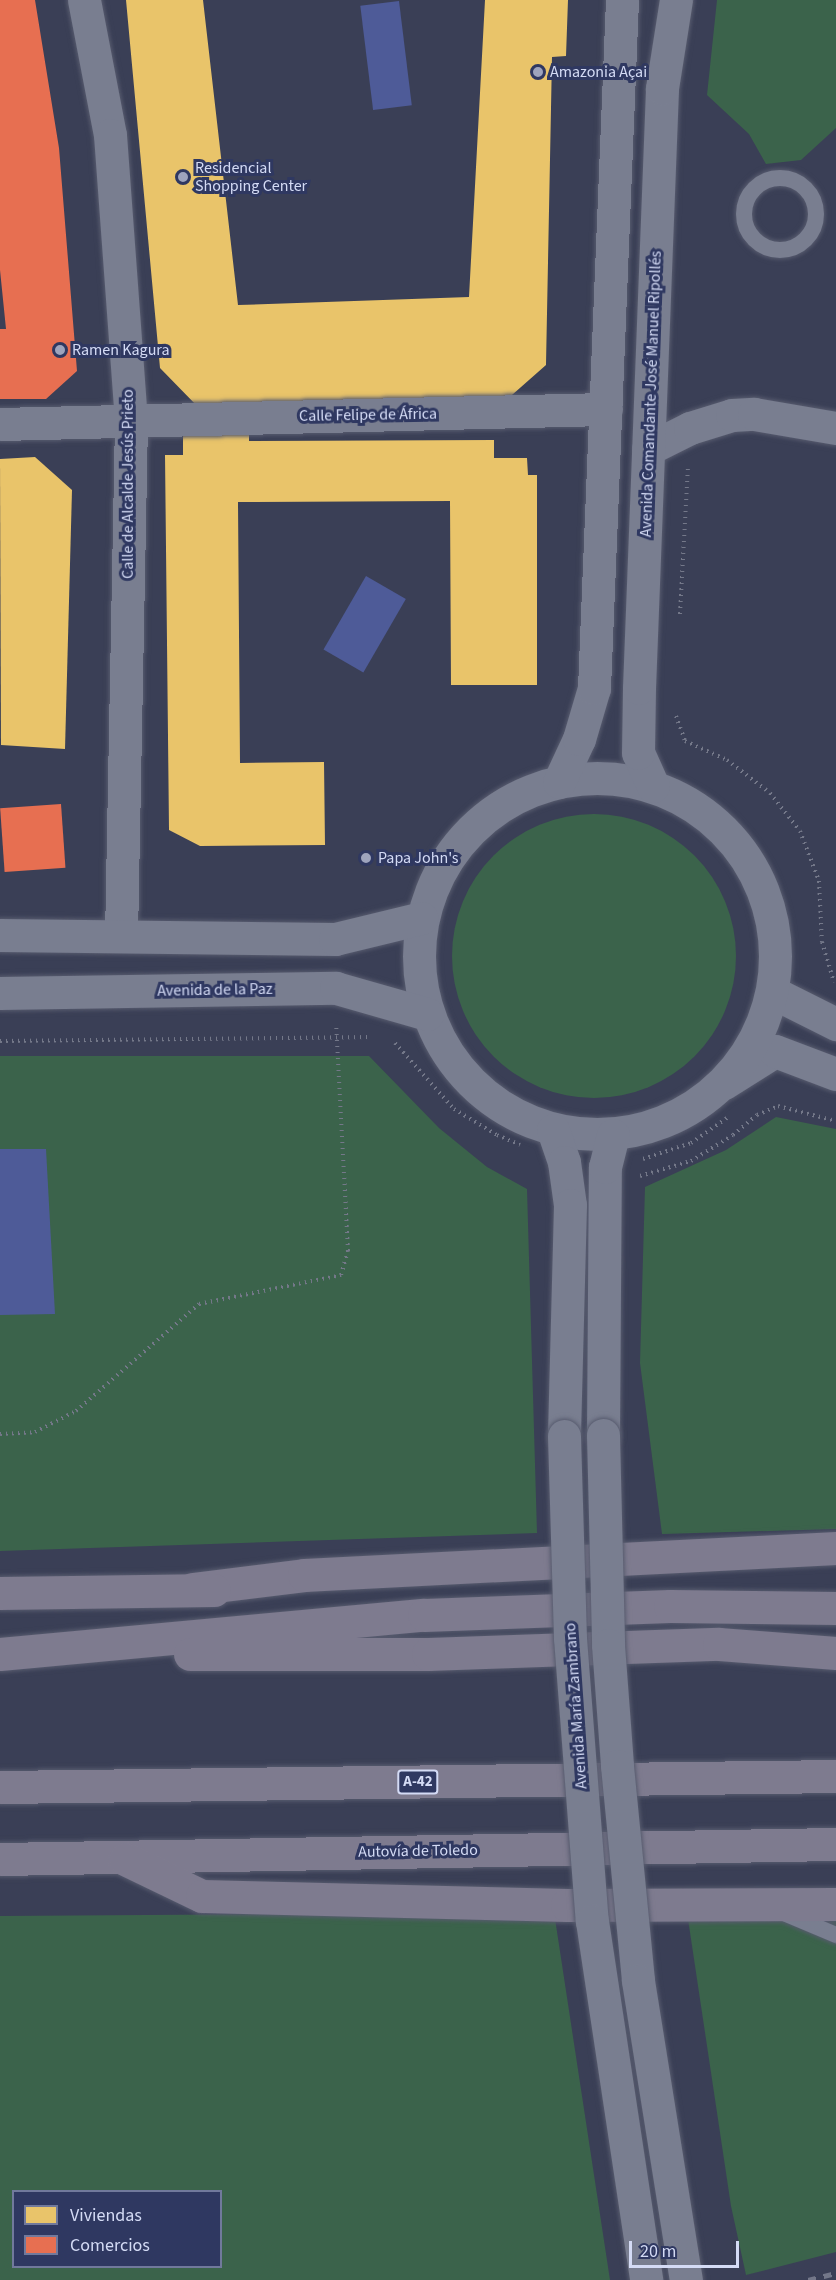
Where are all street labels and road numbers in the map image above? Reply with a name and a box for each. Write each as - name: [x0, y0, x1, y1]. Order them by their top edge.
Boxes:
- street label: Avenida Comandante José Manuel Ripollés: [636, 250, 666, 538]
- street label: Calle de Alcalde Jesús Prieto: [118, 389, 138, 579]
- street label: Calle Felipe de África: [299, 404, 437, 426]
- street label: Avenida de la Paz: [157, 979, 273, 1001]
- street label: Avenida María Zambrano: [561, 1622, 591, 1790]
- road number: A-42: [397, 1770, 439, 1794]
- street label: Autovía de Toledo: [358, 1840, 478, 1862]

